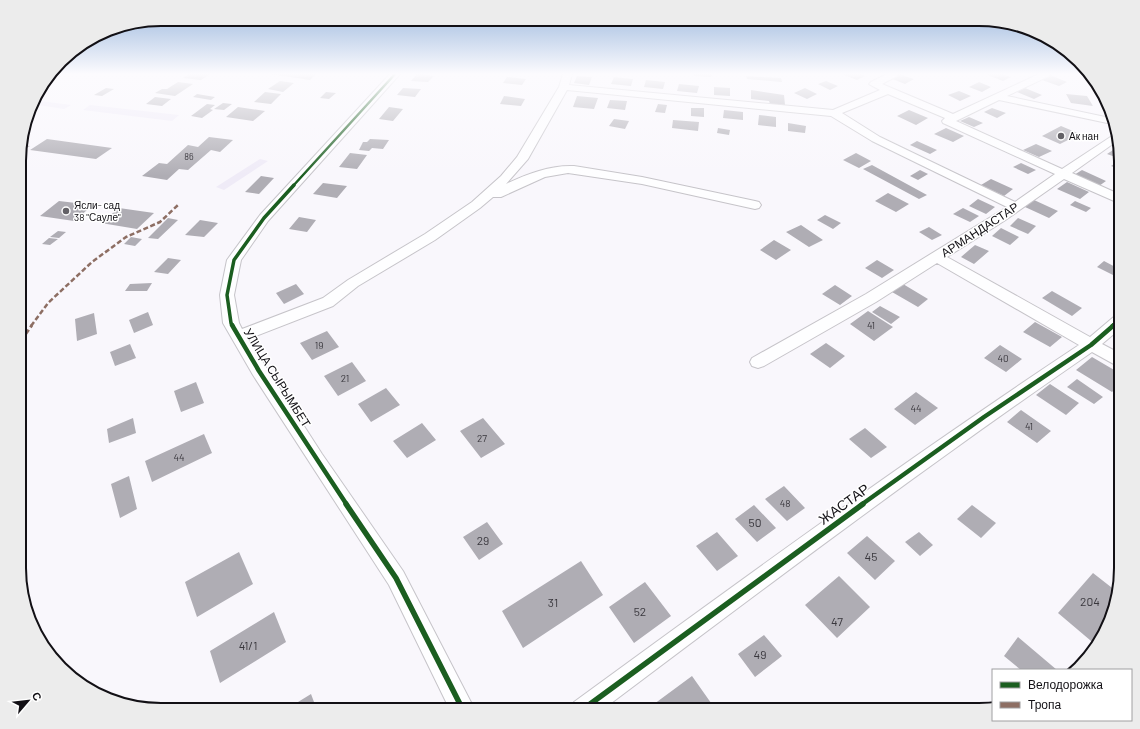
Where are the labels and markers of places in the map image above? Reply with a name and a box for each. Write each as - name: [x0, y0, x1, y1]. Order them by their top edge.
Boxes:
- place label: Ак нан: [1069, 130, 1099, 142]
- marker: Ак нан: [1056, 131, 1066, 141]
- place label: Ясли- сад 38 "Сауле": [74, 199, 121, 223]
- marker: Ясли- сад 38 "Сауле": [61, 206, 71, 216]

